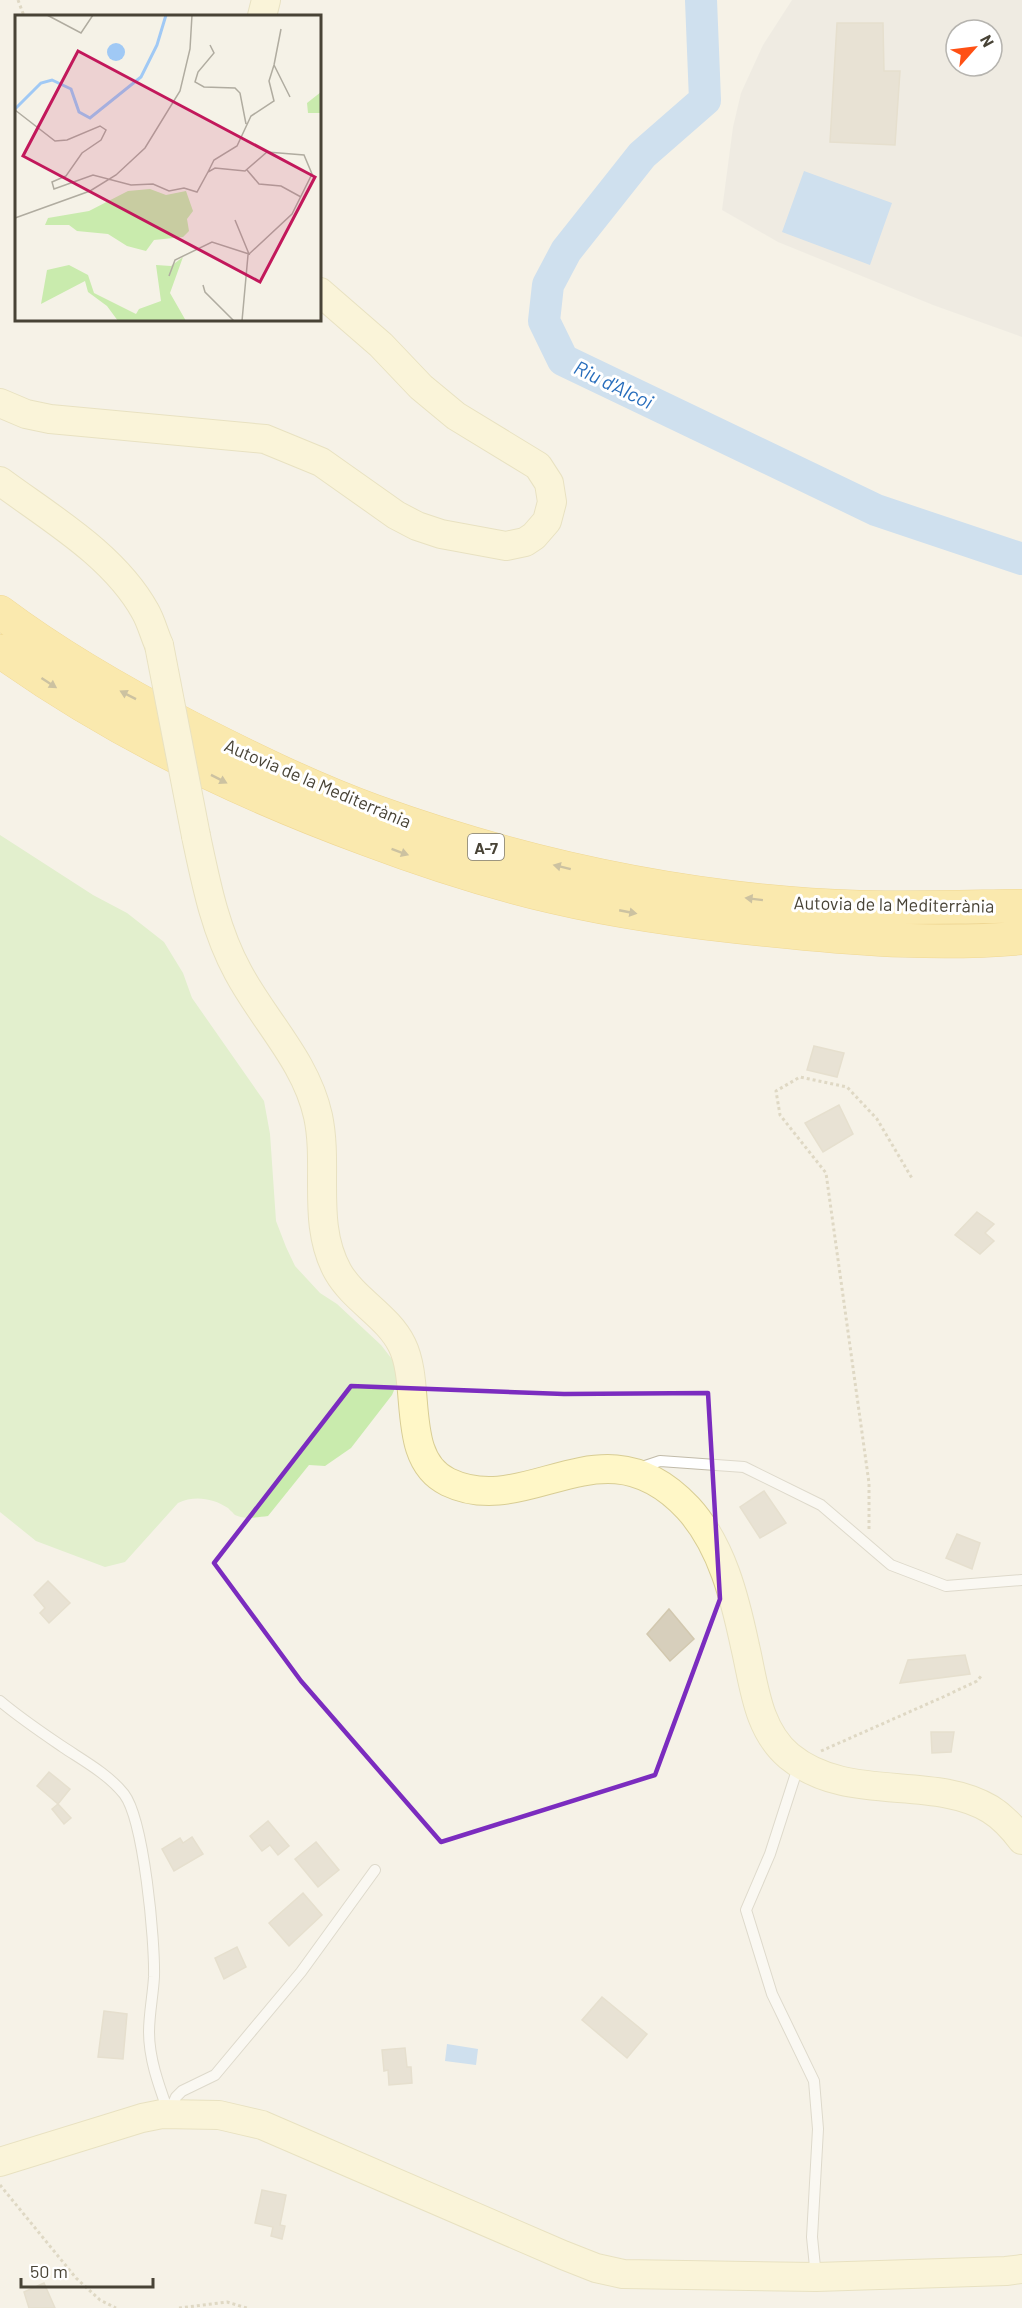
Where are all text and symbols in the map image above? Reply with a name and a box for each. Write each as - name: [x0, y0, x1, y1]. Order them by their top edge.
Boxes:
- inset map: [15, 15, 321, 321]
- north arrow: [944, 18, 1004, 78]
- text: N: [977, 32, 999, 50]
- water label: Riu d'Alcoi: [571, 355, 657, 413]
- one-way arrow: [41, 677, 57, 688]
- one-way arrow: [119, 691, 137, 701]
- street label: Autovia de la Mediterrània: [221, 734, 415, 832]
- one-way arrow: [210, 773, 228, 783]
- road number: A-7: [468, 834, 504, 860]
- one-way arrow: [391, 847, 409, 857]
- one-way arrow: [553, 861, 571, 871]
- street label: Autovia de la Mediterrània: [793, 891, 995, 917]
- one-way arrow: [744, 894, 763, 904]
- one-way arrow: [619, 908, 638, 917]
- scale bar: [21, 2251, 153, 2289]
- text: 50 m: [30, 2260, 68, 2282]

